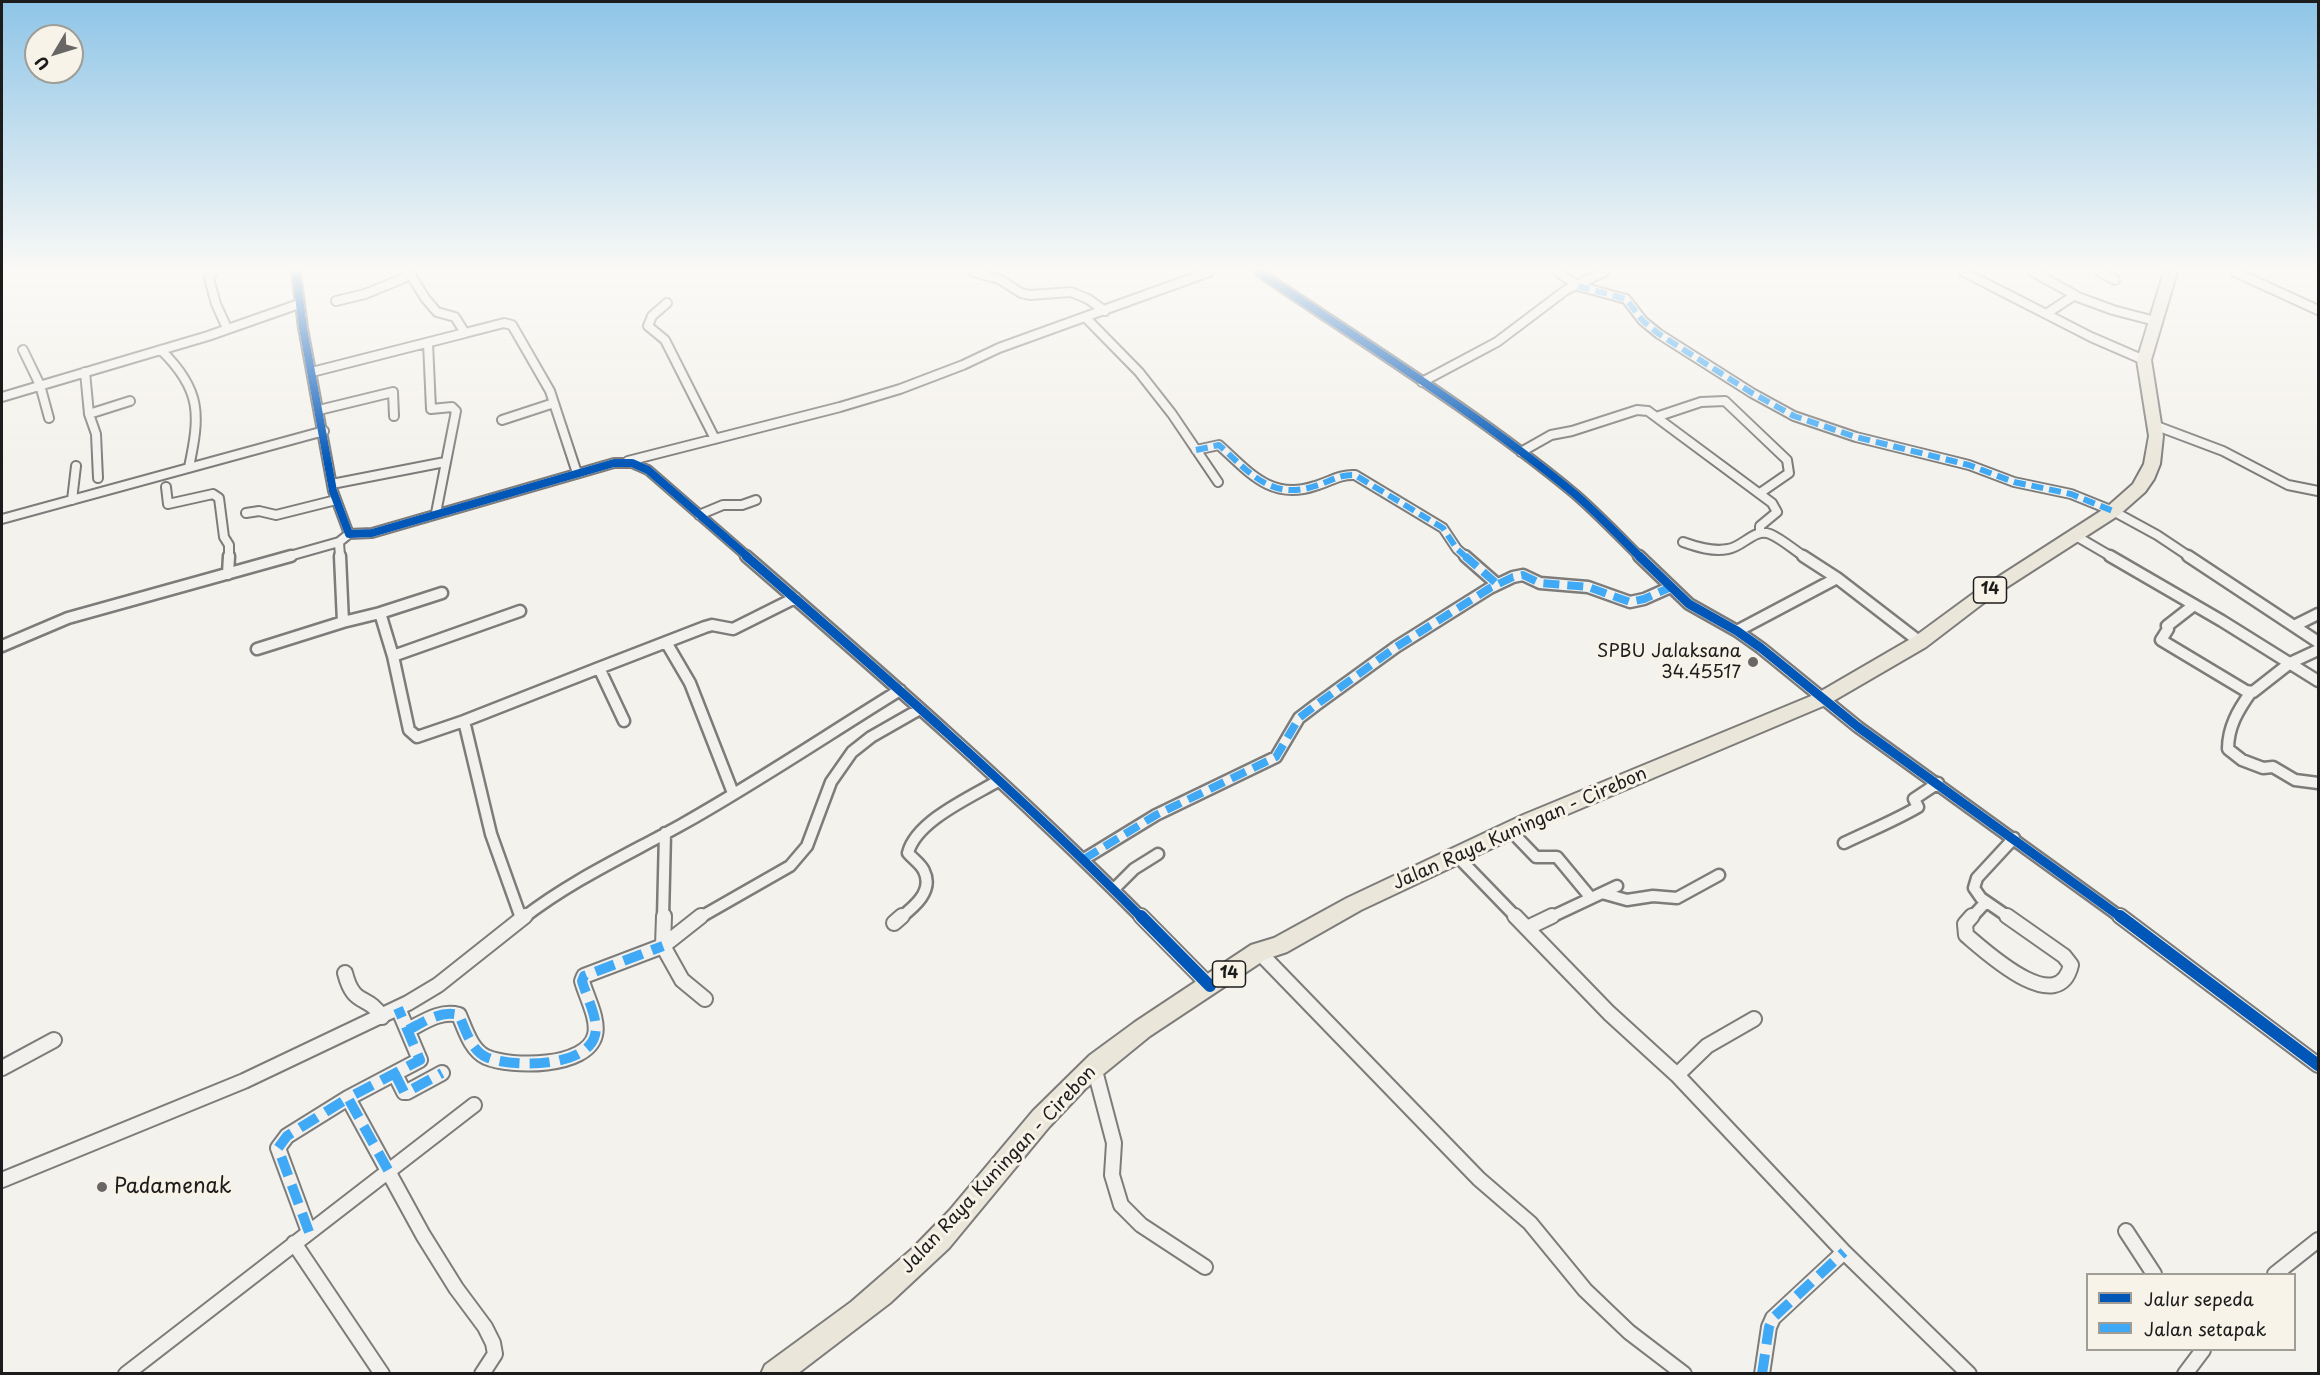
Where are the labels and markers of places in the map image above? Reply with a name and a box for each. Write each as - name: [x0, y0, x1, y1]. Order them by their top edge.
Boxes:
- place label: SPBU Jalaksana 34.45517: [1597, 641, 1741, 684]
- marker: SPBU Jalaksana 34.45517: [1746, 655, 1760, 669]
- place label: Padamenak: [114, 1174, 232, 1200]
- marker: Padamenak: [95, 1180, 109, 1194]

